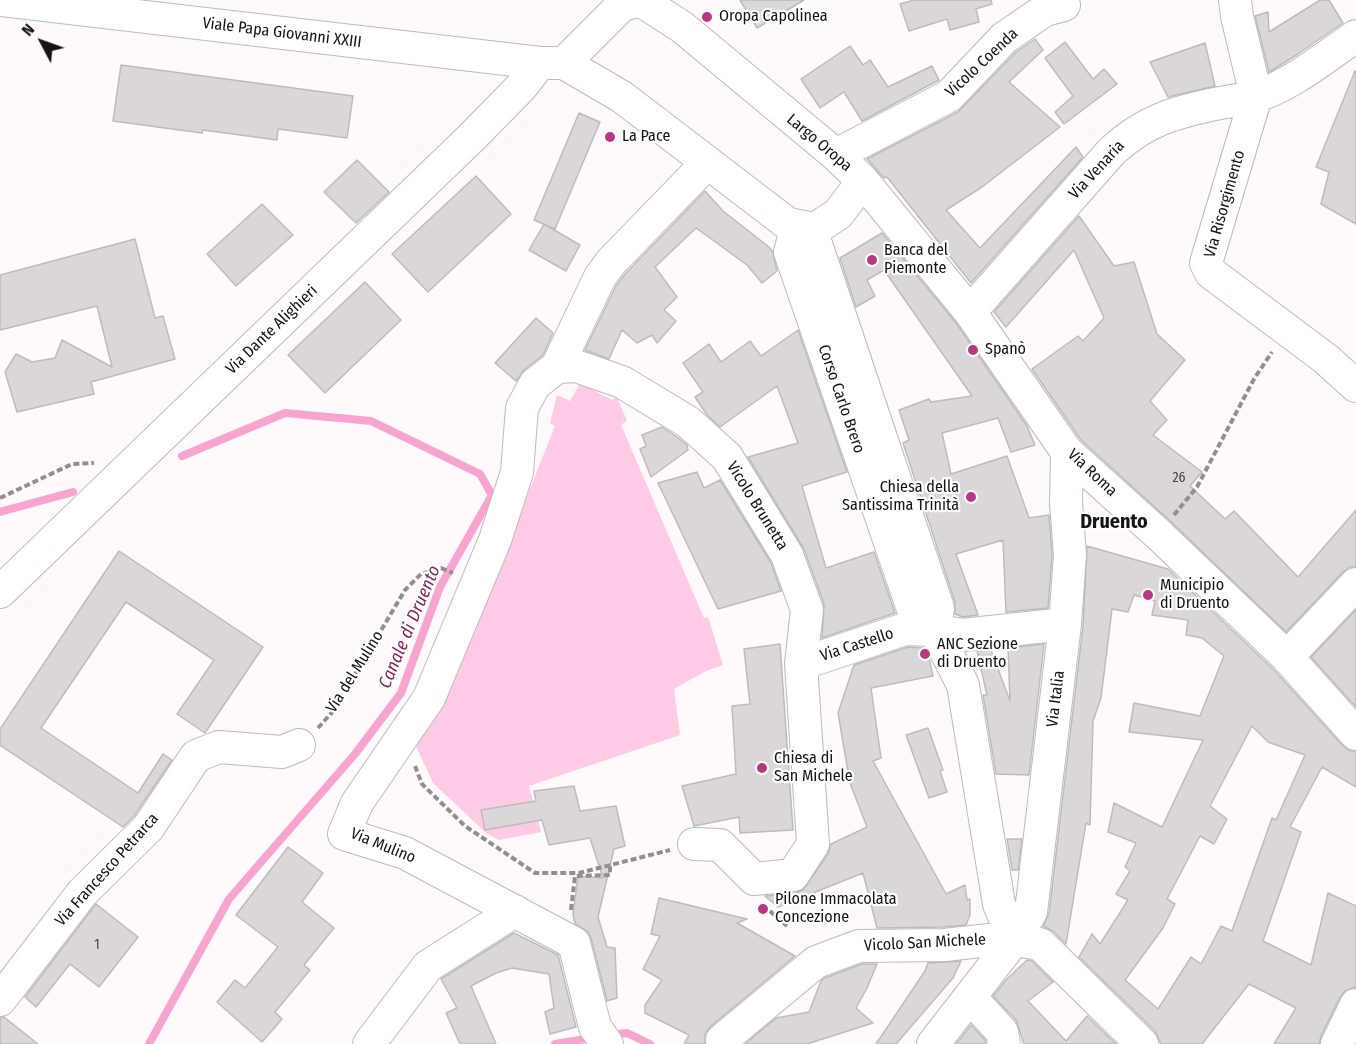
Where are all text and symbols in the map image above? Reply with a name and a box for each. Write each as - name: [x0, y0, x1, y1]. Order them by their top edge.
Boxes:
- place label: Oropa Capolinea: [719, 7, 828, 27]
- marker: Oropa Capolinea: [700, 10, 714, 24]
- north arrow: [12, 12, 72, 72]
- street label: Viale Papa Giovanni XXIII: [201, 14, 363, 52]
- text: N: [18, 20, 38, 40]
- street label: Vicolo Coenda: [942, 24, 1022, 102]
- street label: Largo Oropa: [782, 110, 856, 176]
- place label: La Pace: [622, 127, 670, 147]
- marker: La Pace: [603, 130, 617, 144]
- street label: Via Venaria: [1065, 137, 1129, 203]
- street label: Via Risorgimento: [1201, 148, 1249, 260]
- place label: Banca del Piemonte: [884, 241, 948, 279]
- marker: Banca del Piemonte: [865, 253, 879, 267]
- street label: Via Dante Alighieri: [222, 281, 322, 379]
- place label: Spanò: [985, 340, 1026, 360]
- street label: Corso Carlo Brero: [813, 342, 869, 456]
- marker: Spanò: [966, 343, 980, 357]
- street label: Via Roma: [1063, 445, 1121, 501]
- street label: Vicolo Brunetta: [722, 458, 792, 554]
- house number: 26: [1172, 470, 1186, 486]
- place label: Chiesa della Santissima Trinità: [842, 478, 959, 516]
- marker: Chiesa della Santissima Trinità: [964, 490, 978, 504]
- district label: Druento: [1080, 510, 1148, 534]
- water label: Canale di Druento: [374, 562, 446, 692]
- place label: Municipio di Druento: [1160, 576, 1229, 614]
- marker: Municipio di Druento: [1141, 588, 1155, 602]
- street label: Via Castello: [818, 624, 896, 666]
- street label: Via del Mulino: [322, 627, 388, 717]
- place label: ANC Sezione di Druento: [937, 635, 1018, 673]
- marker: ANC Sezione di Druento: [918, 647, 932, 661]
- street label: Via Italia: [1043, 670, 1069, 728]
- place label: Chiesa di San Michele: [774, 749, 853, 787]
- marker: Chiesa di San Michele: [755, 761, 769, 775]
- street label: Via Francesco Petrarca: [51, 810, 163, 930]
- street label: Via Mulino: [348, 824, 418, 868]
- place label: Pilone Immacolata Concezione: [775, 890, 897, 928]
- marker: Pilone Immacolata Concezione: [756, 902, 770, 916]
- street label: Vicolo San Michele: [864, 930, 986, 956]
- house number: 1: [94, 937, 100, 953]

